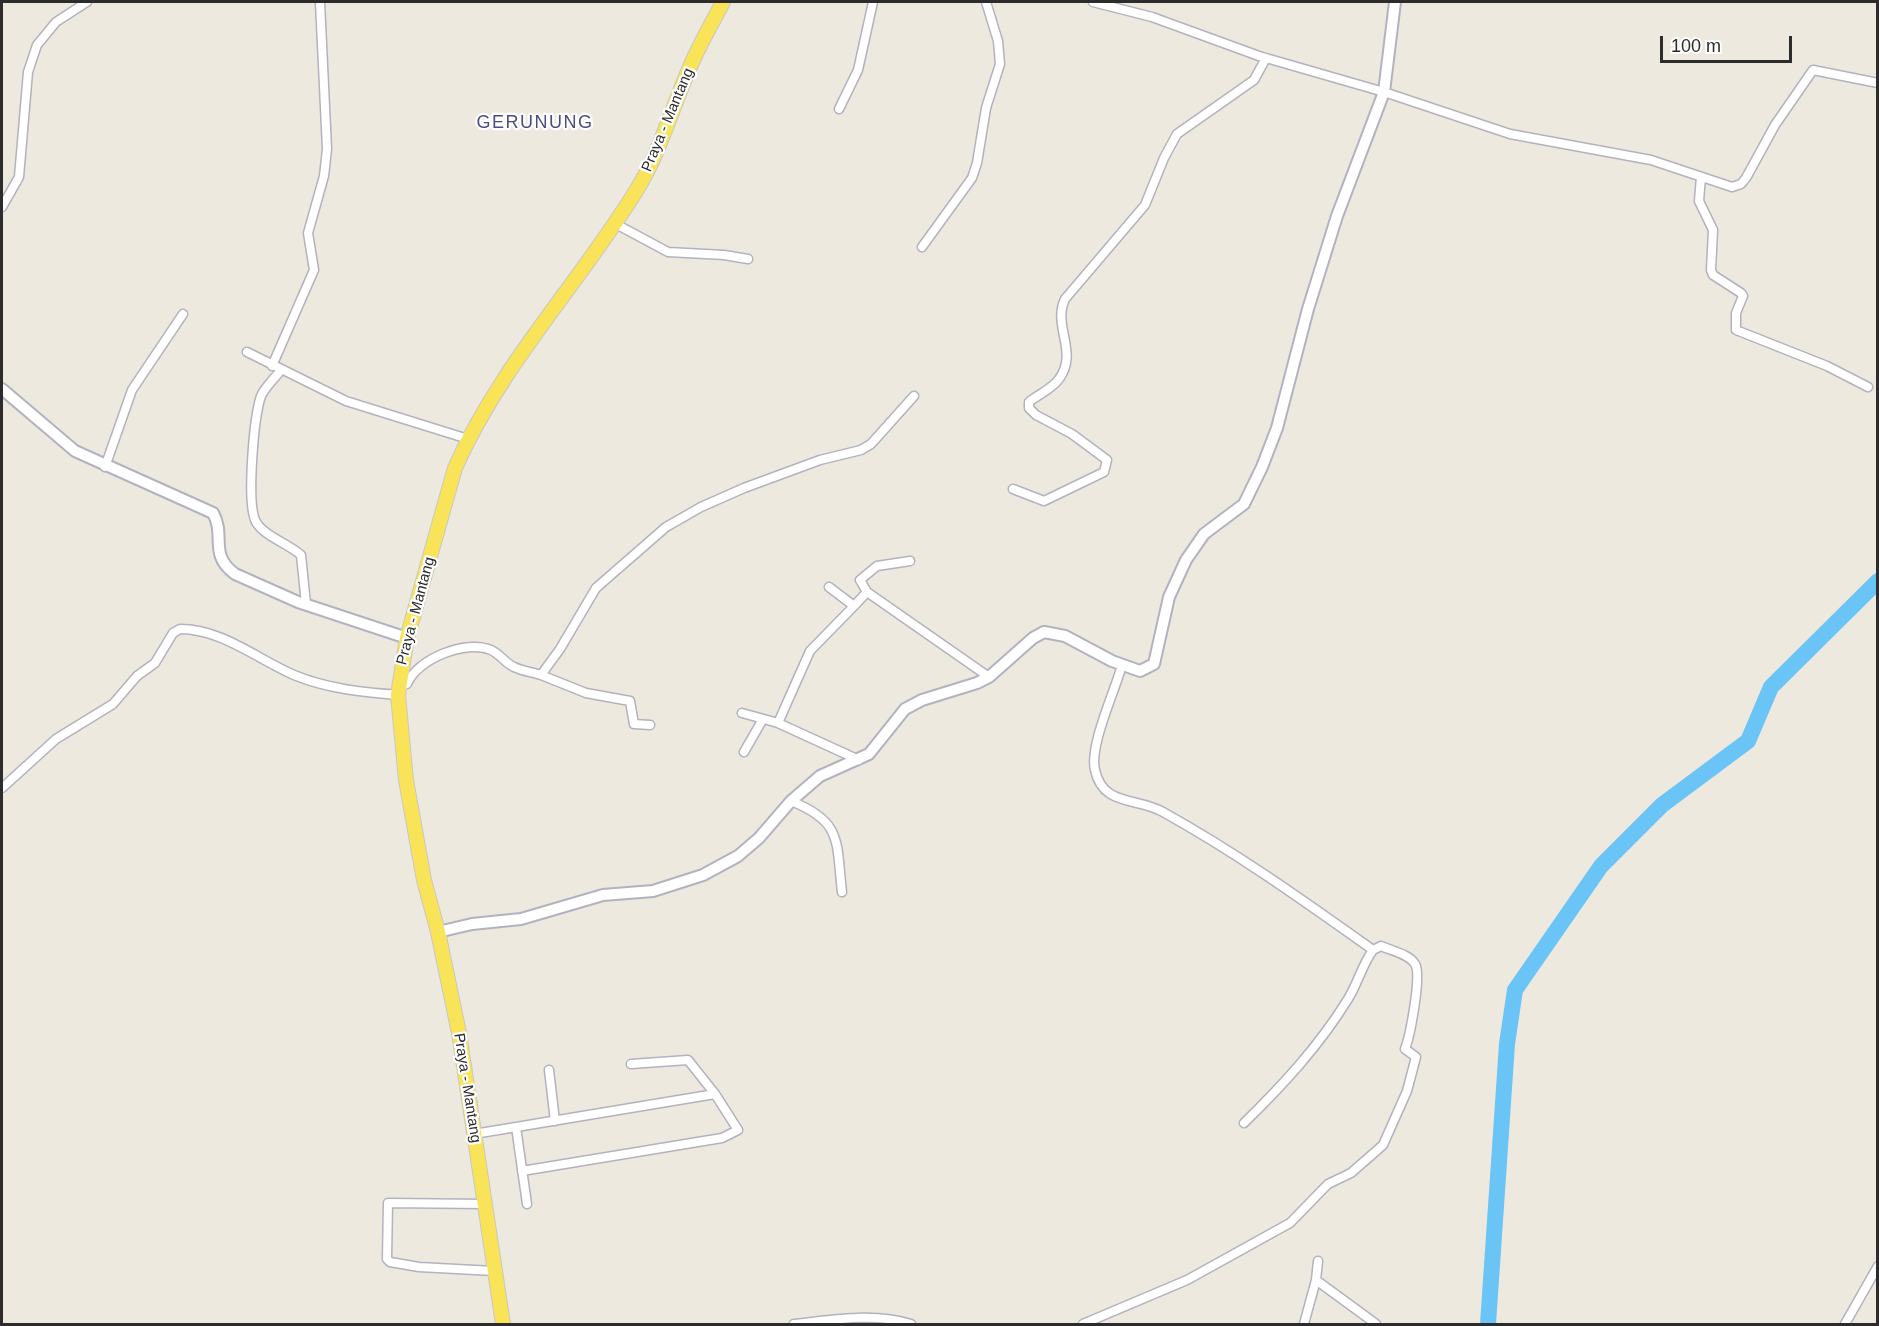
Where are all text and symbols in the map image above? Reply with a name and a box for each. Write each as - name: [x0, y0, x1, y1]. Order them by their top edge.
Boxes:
- scale bar: [1663, 24, 1795, 62]
- text: 100 m: [1671, 36, 1721, 56]
- street label: Praya - Mantang: [638, 65, 698, 175]
- district label: GERUNUNG: [476, 112, 594, 134]
- street label: Praya - Mantang: [393, 555, 439, 667]
- street label: Praya - Mantang: [449, 1032, 485, 1144]

